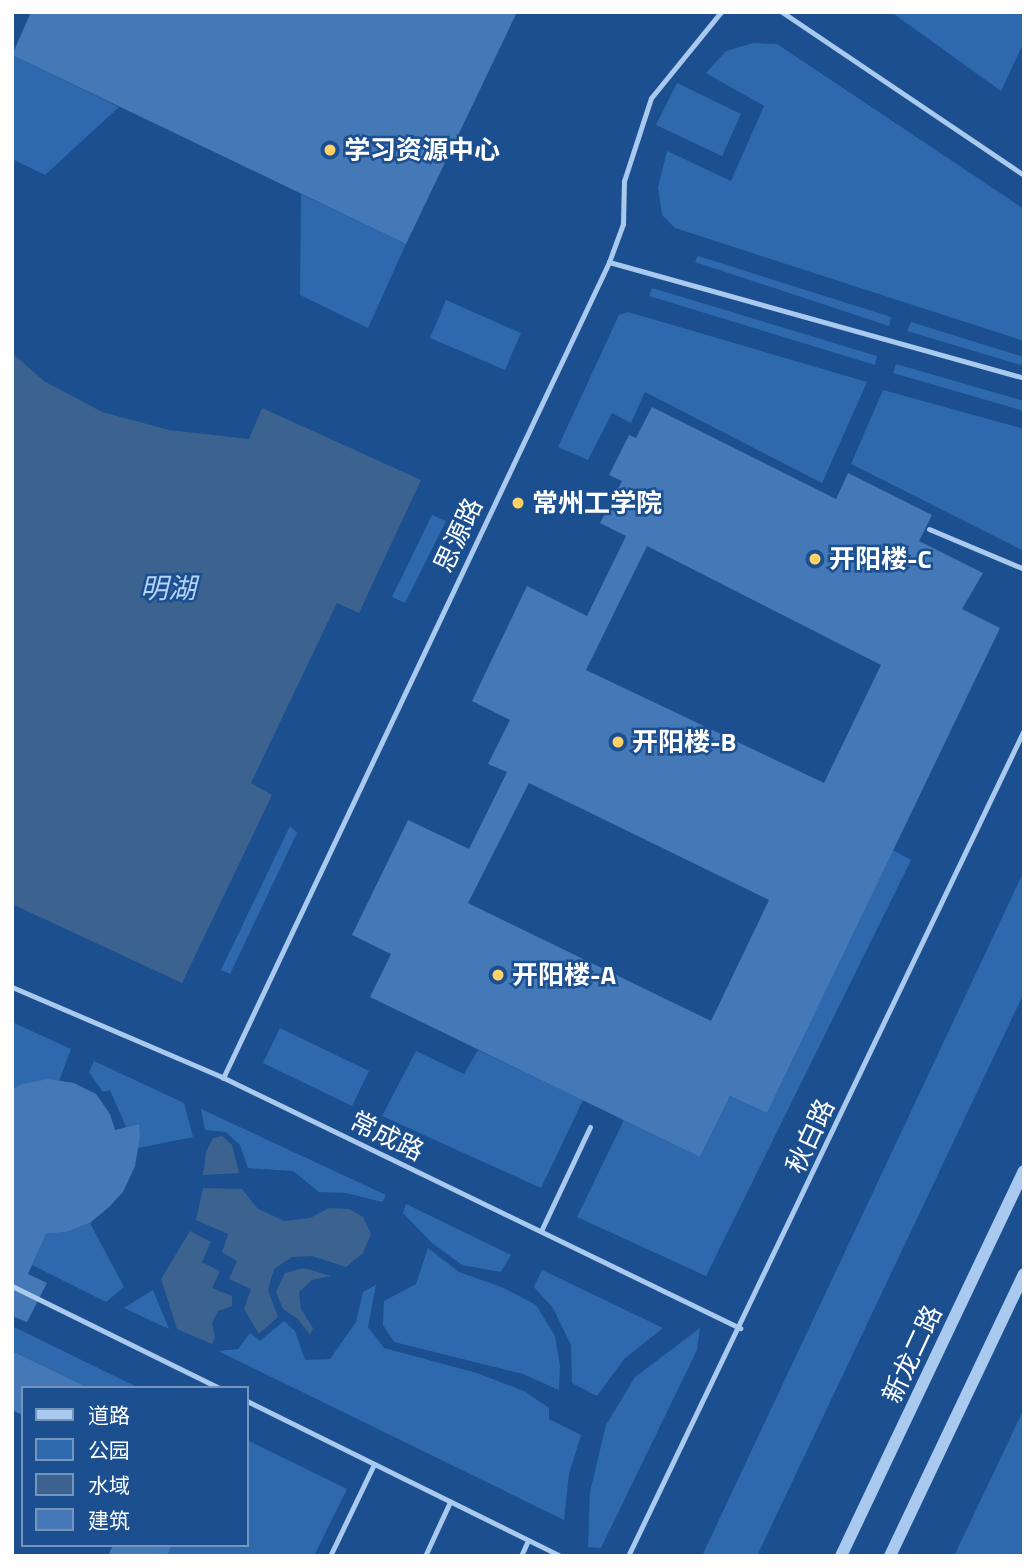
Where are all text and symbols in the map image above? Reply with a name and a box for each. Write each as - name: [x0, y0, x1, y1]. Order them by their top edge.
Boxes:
- place label: 学习资源中心: [344, 134, 500, 166]
- marker: 学习资源中心: [322, 142, 338, 158]
- place label: 常州工学院: [532, 487, 662, 519]
- street label: 思源路: [427, 493, 489, 577]
- marker: 常州工学院: [510, 495, 526, 511]
- place label: 开阳楼-C: [829, 543, 932, 575]
- marker: 开阳楼-C: [807, 551, 823, 567]
- water label: 明湖: [140, 571, 196, 605]
- place label: 开阳楼-B: [632, 726, 736, 758]
- marker: 开阳楼-B: [610, 734, 626, 750]
- place label: 开阳楼-A: [512, 959, 616, 991]
- marker: 开阳楼-A: [490, 967, 506, 983]
- street label: 秋白路: [779, 1094, 841, 1178]
- street label: 常成路: [345, 1105, 429, 1167]
- street label: 新龙二路: [876, 1300, 948, 1408]
- legend: [21, 1386, 248, 1547]
- text: 道路: [88, 1399, 130, 1431]
- text: 公园: [88, 1434, 130, 1466]
- text: 水域: [88, 1469, 130, 1501]
- text: 建筑: [88, 1504, 130, 1536]

